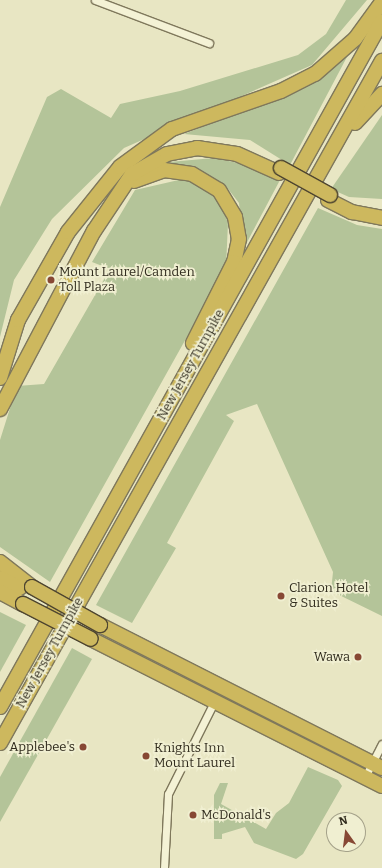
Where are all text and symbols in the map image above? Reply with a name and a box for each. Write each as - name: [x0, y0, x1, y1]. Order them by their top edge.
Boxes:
- place label: Mount Laurel/Camden Toll Plaza: [59, 265, 195, 296]
- marker: Mount Laurel/Camden Toll Plaza: [46, 275, 56, 285]
- street label: New Jersey Turnpike: [154, 307, 228, 423]
- place label: Clarion Hotel & Suites: [289, 581, 368, 612]
- marker: Clarion Hotel & Suites: [276, 591, 286, 601]
- street label: New Jersey Turnpike: [13, 595, 87, 711]
- place label: Wawa: [314, 649, 350, 665]
- marker: Wawa: [353, 652, 363, 662]
- place label: Applebee's: [9, 739, 75, 755]
- place label: Knights Inn Mount Laurel: [154, 741, 235, 772]
- marker: Applebee's: [78, 742, 88, 752]
- marker: Knights Inn Mount Laurel: [141, 751, 151, 761]
- place label: McDonald's: [201, 807, 271, 823]
- marker: McDonald's: [188, 810, 198, 820]
- north arrow: [326, 812, 366, 852]
- text: N: [338, 814, 349, 828]

